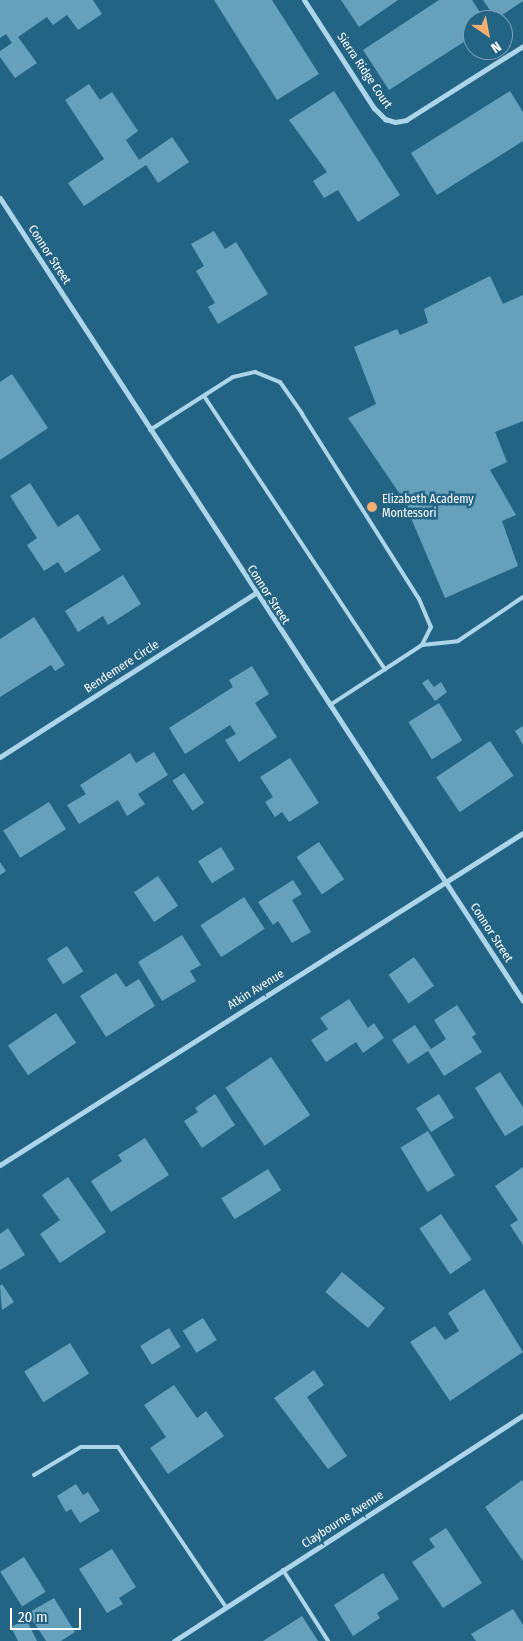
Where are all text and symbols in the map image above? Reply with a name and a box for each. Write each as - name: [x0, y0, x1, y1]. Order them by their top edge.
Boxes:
- north arrow: [463, 10, 513, 60]
- street label: Sierra Ridge Court: [333, 30, 395, 112]
- text: N: [488, 38, 504, 57]
- street label: Connor Street: [25, 223, 73, 287]
- place label: Elizabeth Academy Montessori: [382, 493, 474, 521]
- marker: Elizabeth Academy Montessori: [366, 501, 378, 513]
- street label: Connor Street: [244, 563, 292, 627]
- street label: Bendemere Circle: [82, 638, 162, 696]
- street label: Connor Street: [467, 901, 515, 965]
- street label: Atkin Avenue: [225, 967, 287, 1013]
- street label: Claybourne Avenue: [299, 1488, 387, 1552]
- scale bar: [12, 1598, 84, 1630]
- text: 20 m: [18, 1608, 48, 1626]

